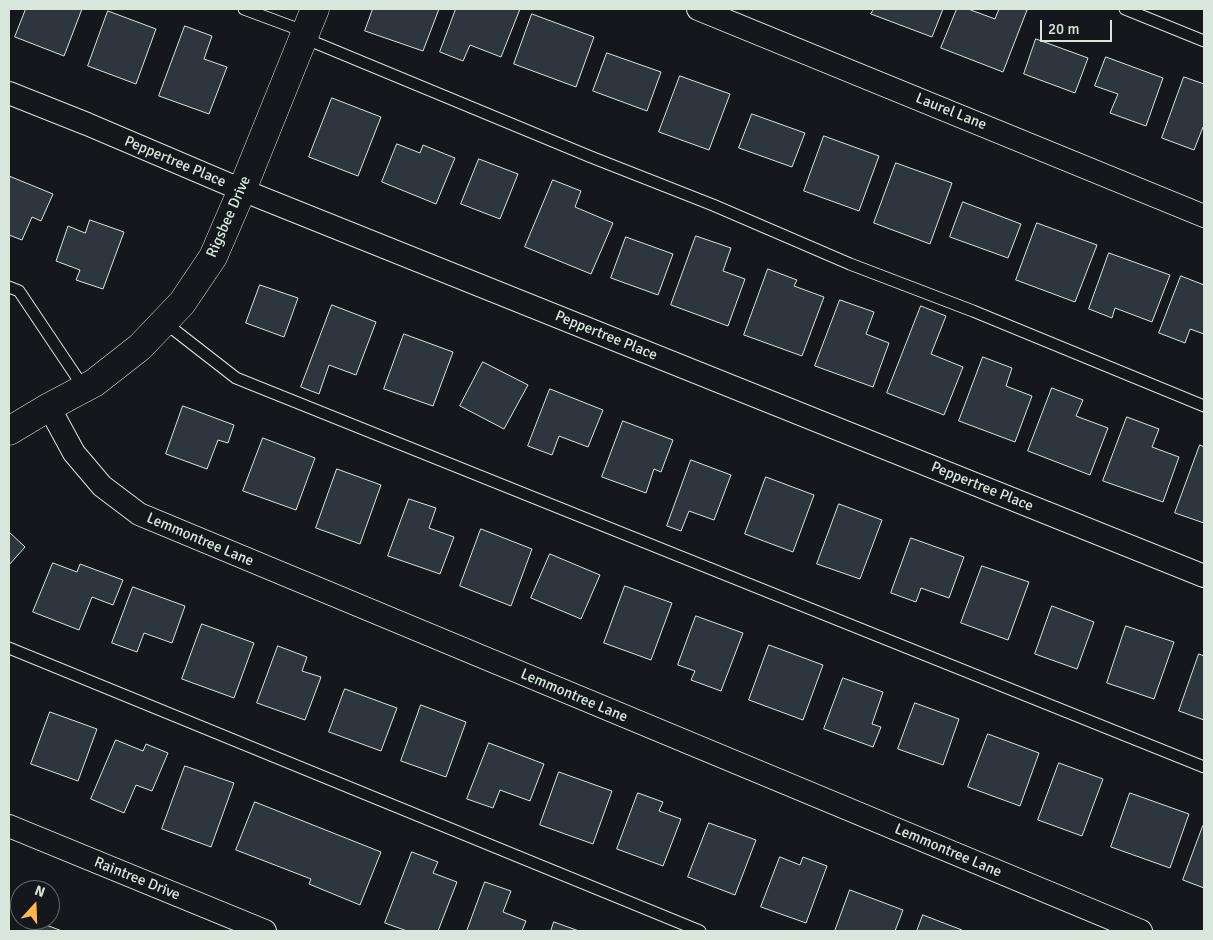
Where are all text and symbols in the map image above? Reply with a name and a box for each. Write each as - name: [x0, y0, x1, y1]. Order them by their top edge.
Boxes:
- scale bar: [1043, 10, 1116, 42]
- text: 20 m: [1048, 20, 1079, 38]
- street label: Laurel Lane: [913, 90, 989, 134]
- street label: Peppertree Place: [121, 132, 229, 192]
- street label: Rigsbee Drive: [203, 173, 255, 261]
- street label: Peppertree Place: [552, 307, 660, 365]
- street label: Peppertree Place: [928, 458, 1036, 516]
- street label: Lemmontree Lane: [144, 509, 256, 571]
- street label: Lemmontree Lane: [518, 665, 630, 727]
- street label: Lemmontree Lane: [892, 820, 1004, 882]
- street label: Raintree Drive: [91, 854, 183, 904]
- north arrow: [10, 880, 60, 930]
- text: N: [32, 882, 47, 901]

